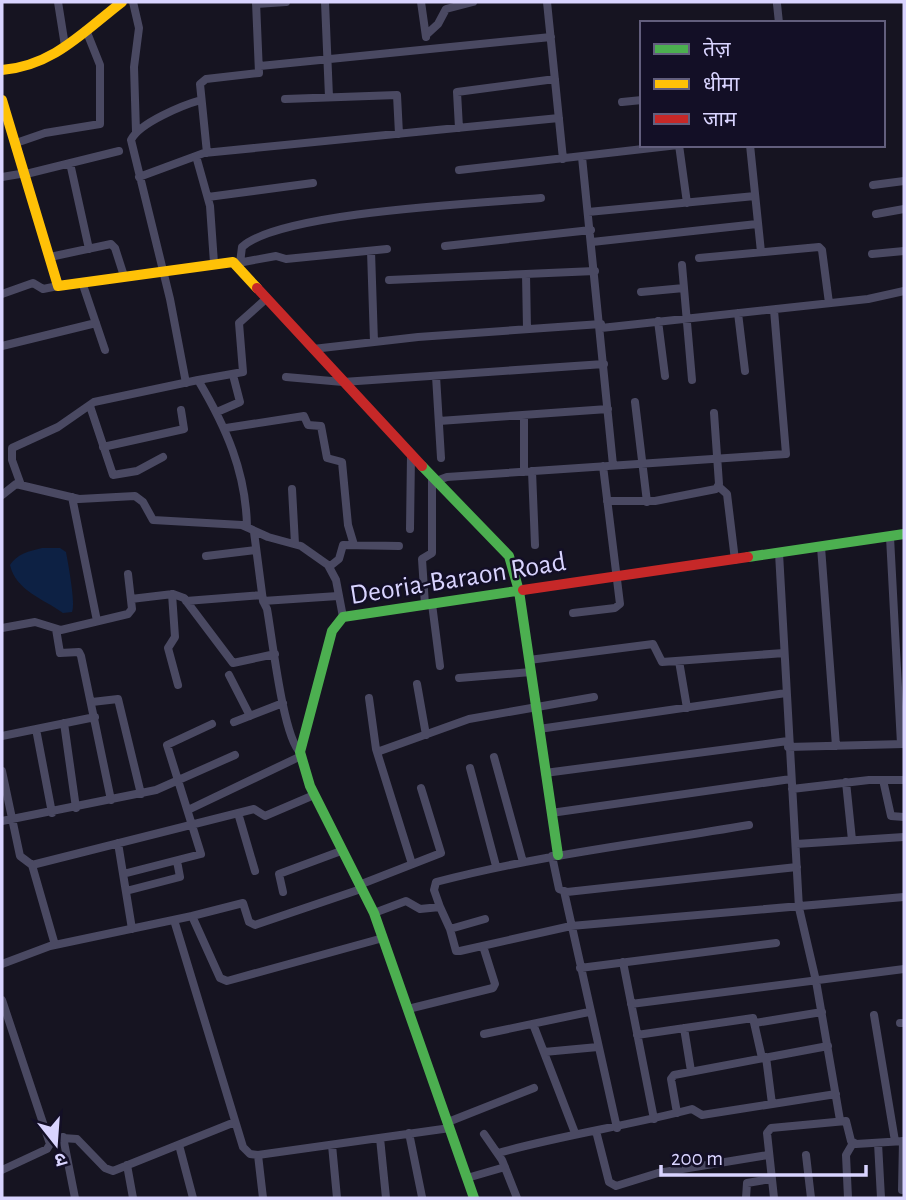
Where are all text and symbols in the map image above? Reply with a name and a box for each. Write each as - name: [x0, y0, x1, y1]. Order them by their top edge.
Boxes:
- legend: [640, 21, 885, 147]
- text: तेज़: [703, 37, 731, 60]
- text: धीमा: [703, 72, 740, 95]
- text: जाम: [703, 109, 737, 130]
- street label: Deoria-Baraon Road: [348, 548, 568, 610]
- north arrow: [21, 1109, 91, 1179]
- scale bar: [661, 1134, 866, 1178]
- text: उ: [52, 1148, 69, 1170]
- text: 200 m: [671, 1148, 723, 1169]

